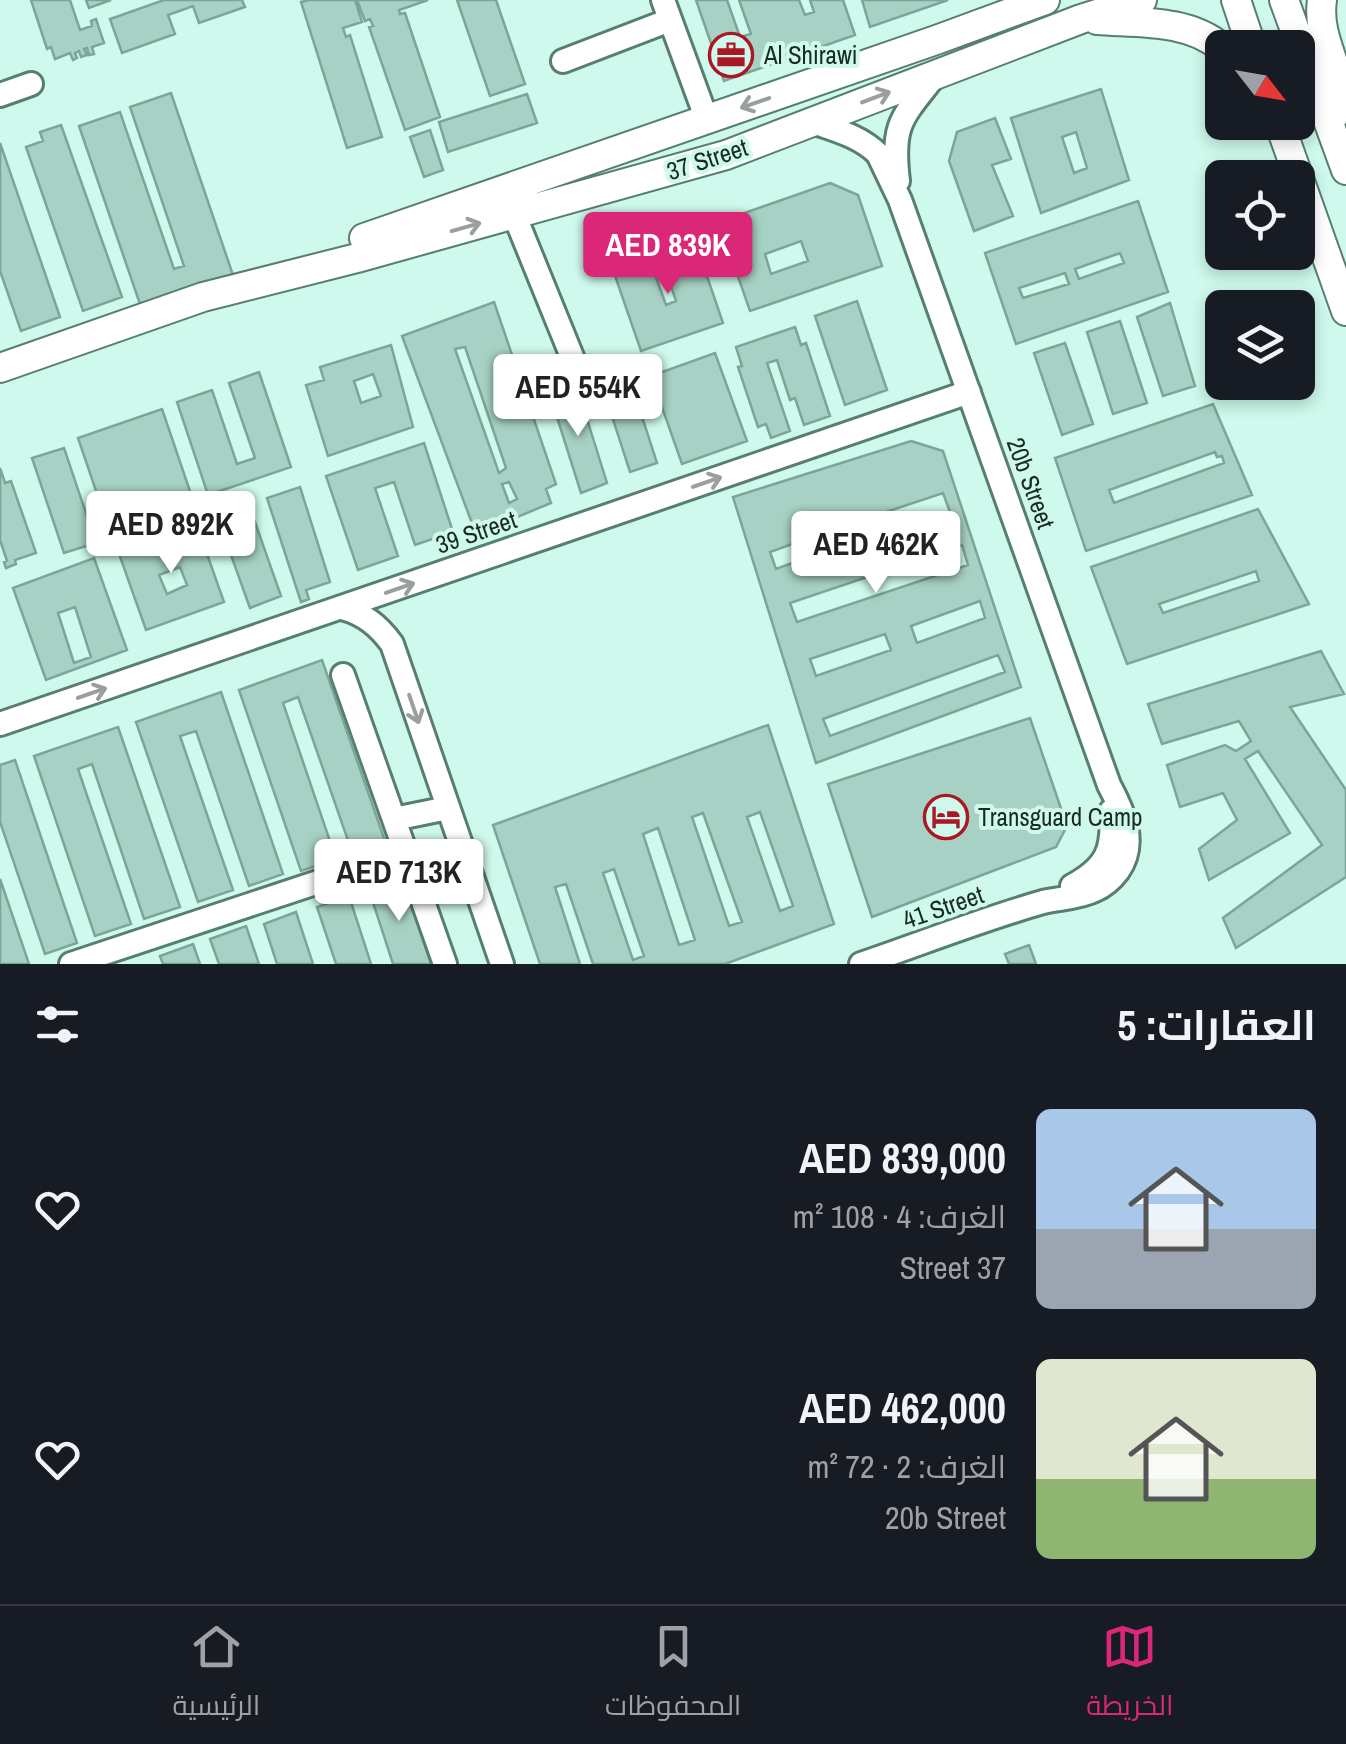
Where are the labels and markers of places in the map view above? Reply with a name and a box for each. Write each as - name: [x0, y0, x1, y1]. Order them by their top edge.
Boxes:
- office icon: Al Shirawi: [708, 32, 754, 78]
- place label: Al Shirawi: [763, 38, 857, 72]
- pin: AED 839K: [565, 212, 771, 297]
- pin: AED 554K: [475, 354, 681, 439]
- pin: AED 892K: [68, 491, 274, 576]
- pin: AED 462K: [773, 511, 979, 596]
- hotel icon: Transguard Camp: [923, 794, 969, 840]
- place label: Transguard Camp: [978, 800, 1142, 834]
- pin: AED 713K: [296, 839, 502, 924]

